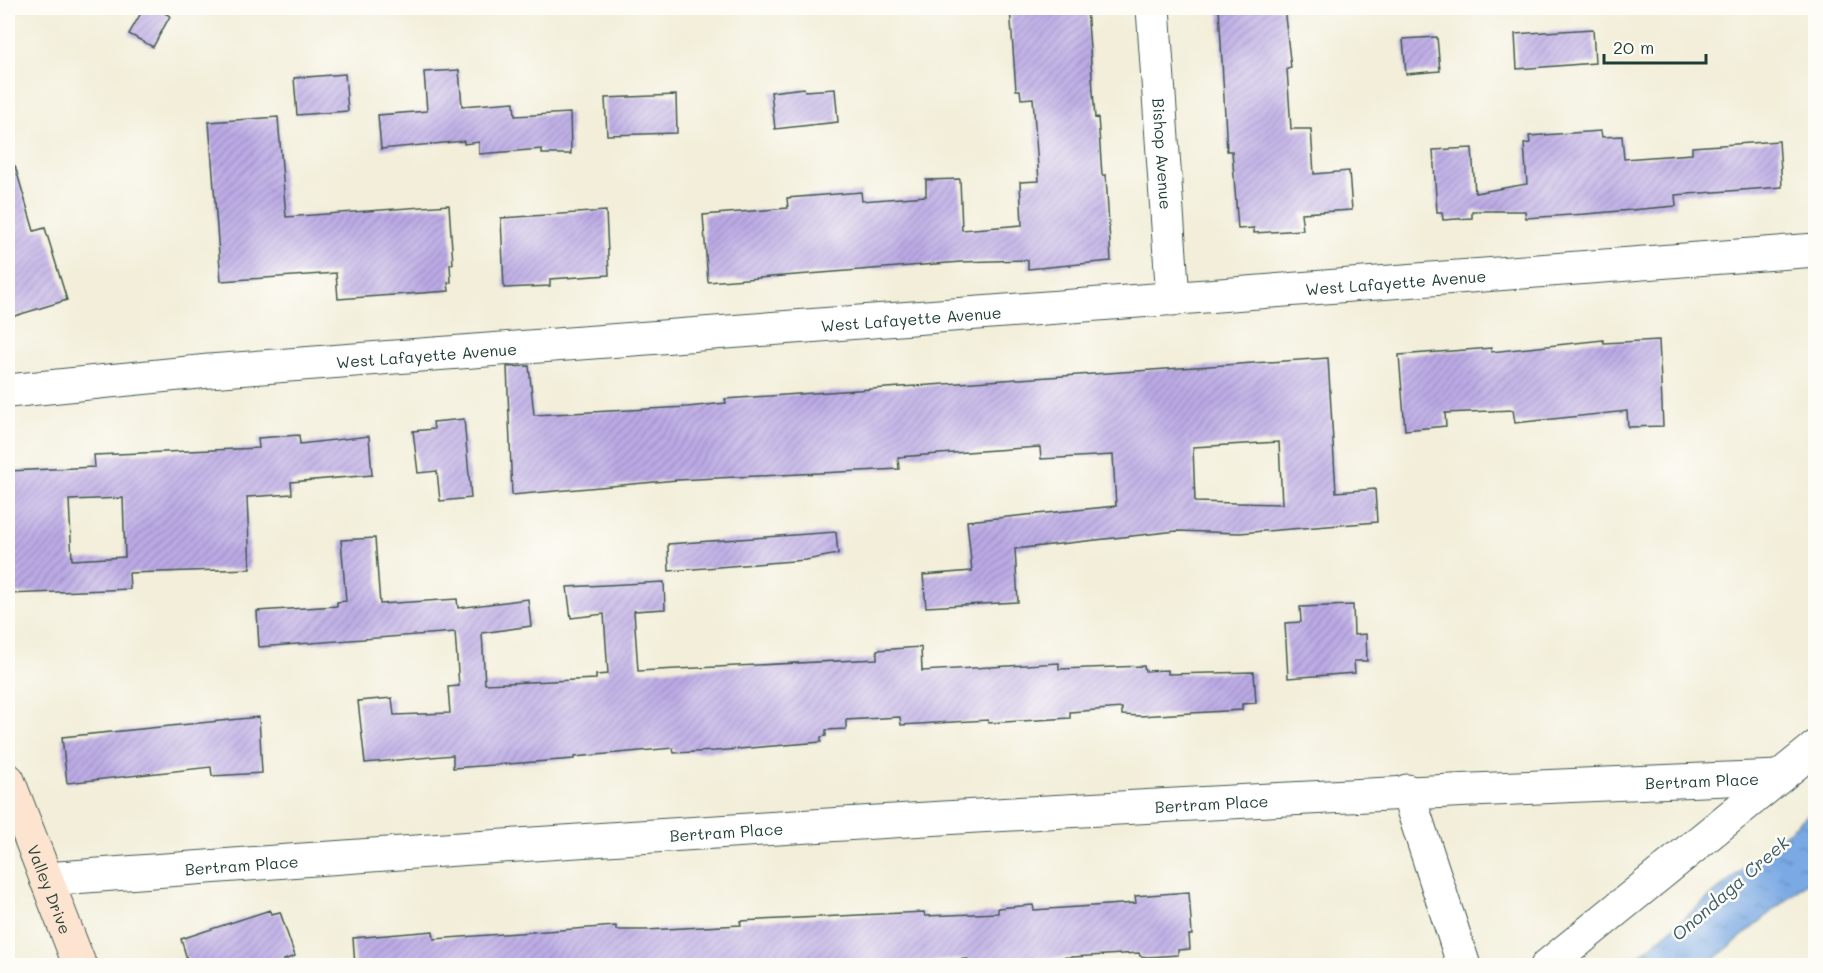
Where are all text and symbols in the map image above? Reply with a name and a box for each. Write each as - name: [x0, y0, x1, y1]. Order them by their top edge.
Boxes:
- scale bar: [1604, 27, 1706, 65]
- text: 20 m: [1613, 35, 1654, 59]
- street label: Bishop Avenue: [1149, 97, 1177, 210]
- street label: West Lafayette Avenue: [1304, 264, 1487, 299]
- street label: West Lafayette Avenue: [820, 301, 1002, 335]
- street label: West Lafayette Avenue: [335, 337, 518, 372]
- street label: Bertram Place: [1645, 767, 1759, 793]
- street label: Bertram Place: [1154, 789, 1269, 816]
- street label: Bertram Place: [669, 817, 784, 845]
- water label: Onondaga Creek: [1666, 830, 1794, 946]
- street label: Valley Drive: [23, 841, 77, 937]
- street label: Bertram Place: [184, 850, 299, 879]

